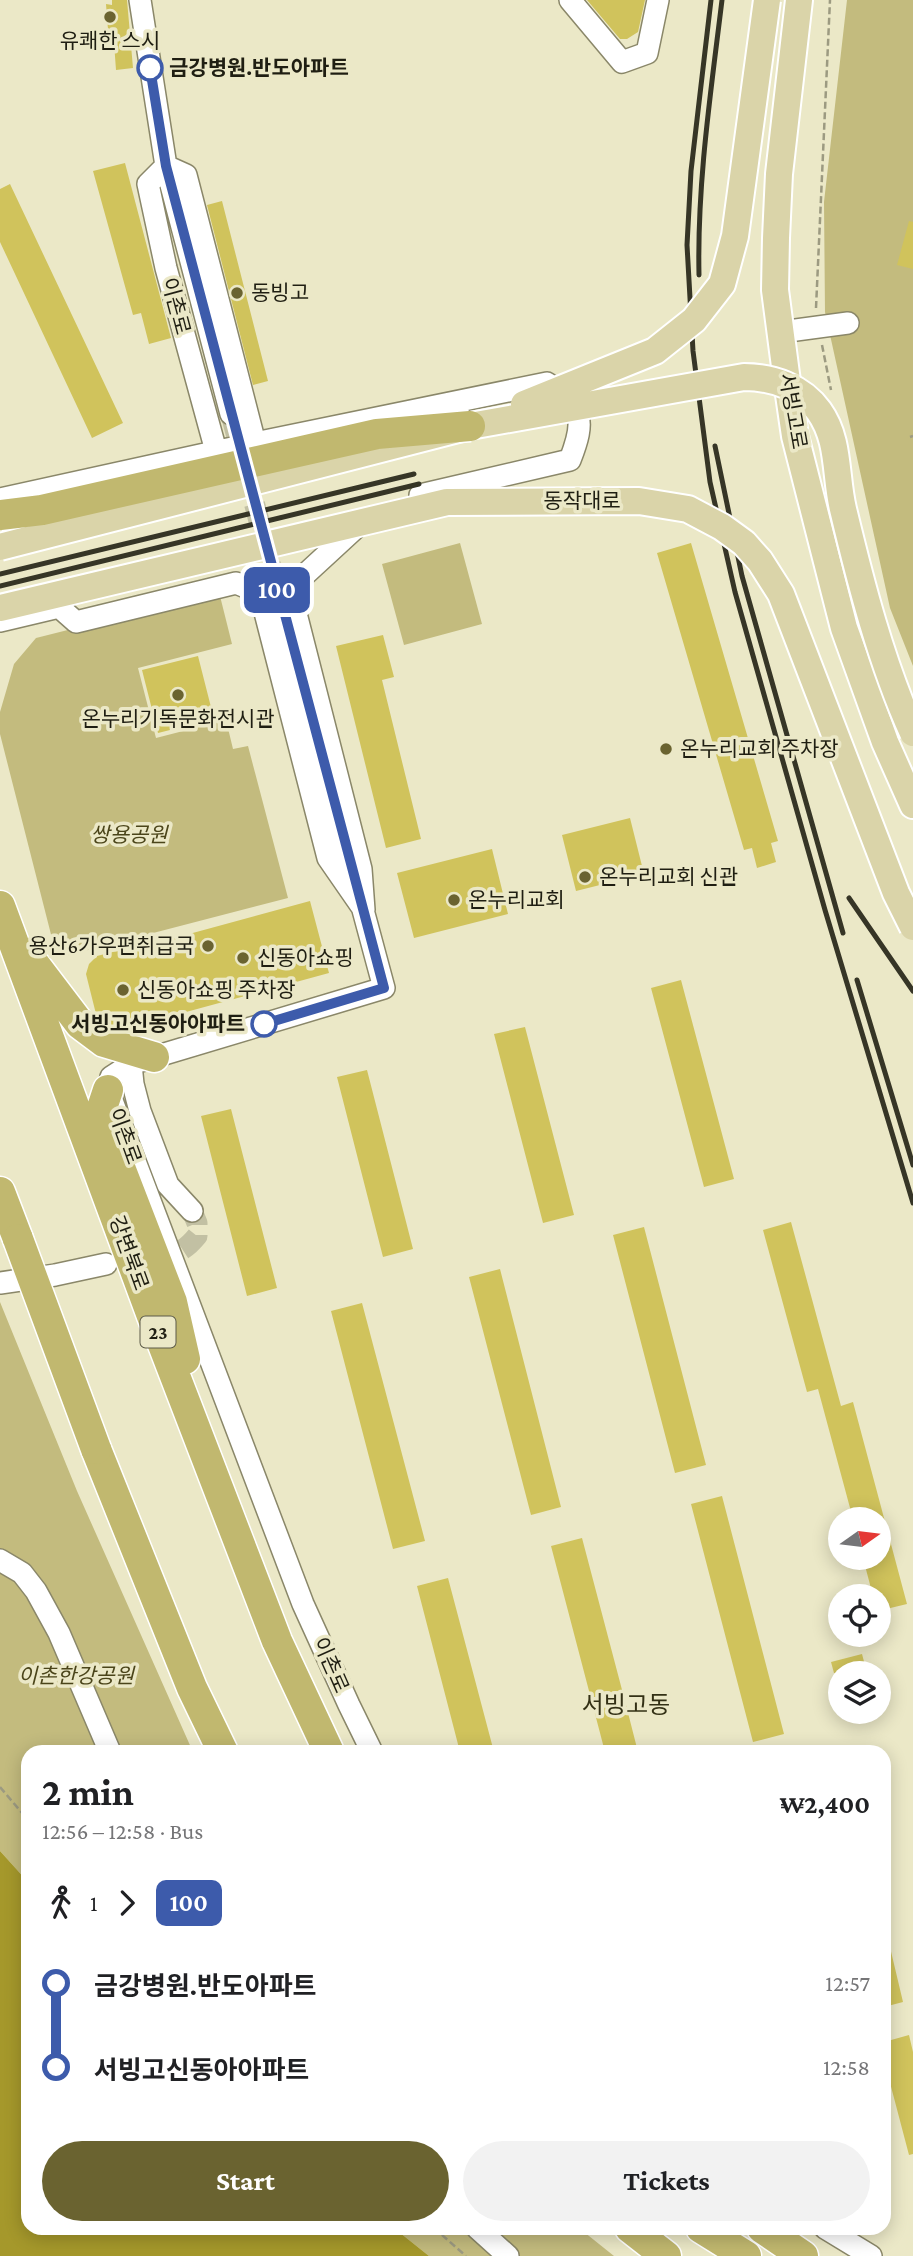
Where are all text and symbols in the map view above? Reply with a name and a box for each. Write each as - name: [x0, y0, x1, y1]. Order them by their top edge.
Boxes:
- marker: 유쾌한 스시: [102, 9, 118, 25]
- place label: 유쾌한 스시: [60, 29, 160, 53]
- marker: 금강병원.반도아파트: [137, 55, 163, 81]
- place label: 금강병원.반도아파트: [169, 56, 349, 80]
- street label: 이촌로: [157, 275, 195, 337]
- place label: 동빙고: [251, 281, 309, 305]
- marker: 동빙고: [229, 285, 245, 301]
- street label: 서빙고로: [774, 371, 812, 451]
- street label: 동작대로: [543, 489, 621, 513]
- line badge: 100: [237, 567, 317, 613]
- text: 100: [258, 576, 296, 603]
- marker: 온누리기독문화전시관: [170, 687, 186, 703]
- place label: 온누리기독문화전시관: [81, 707, 275, 731]
- place label: 온누리교회 주차장: [680, 737, 839, 761]
- marker: 온누리교회 주차장: [658, 741, 674, 757]
- park label: 쌍용공원: [90, 823, 169, 847]
- place label: 온누리교회 신관: [599, 865, 738, 889]
- marker: 온누리교회 신관: [577, 869, 593, 885]
- place label: 온누리교회: [468, 888, 565, 912]
- marker: 온누리교회: [446, 892, 462, 908]
- place label: 용산6가우편취급국: [29, 934, 194, 958]
- marker: 용산6가우편취급국: [200, 938, 216, 954]
- place label: 신동아쇼핑: [257, 946, 354, 970]
- marker: 신동아쇼핑: [235, 950, 251, 966]
- place label: 신동아쇼핑 주차장: [137, 978, 296, 1002]
- marker: 신동아쇼핑 주차장: [115, 982, 131, 998]
- marker: 서빙고신동아아파트: [251, 1011, 277, 1037]
- place label: 서빙고신동아아파트: [71, 1012, 245, 1036]
- street label: 이촌로: [104, 1105, 146, 1167]
- street label: 강변북로: [105, 1213, 153, 1293]
- road number: 23: [140, 1316, 176, 1348]
- north arrow: [828, 1507, 891, 1570]
- map controls: [828, 1507, 891, 1724]
- button: locate: [828, 1584, 891, 1647]
- street label: 이촌로: [308, 1634, 354, 1696]
- button: layers: [828, 1661, 891, 1724]
- park label: 이촌한강공원: [18, 1664, 136, 1688]
- district label: 서빙고동: [582, 1691, 670, 1718]
- text: 2 min: [42, 1771, 134, 1813]
- text: ₩2,400: [780, 1790, 870, 1819]
- text: 12:56 – 12:58 · Bus: [42, 1818, 203, 1844]
- icon: walk: [42, 1884, 80, 1922]
- icon: forward: [108, 1884, 146, 1922]
- text: 100: [170, 1889, 208, 1916]
- text: 1: [90, 1890, 98, 1916]
- text: 12:57: [825, 1970, 870, 1996]
- text: 금강병원.반도아파트: [94, 1972, 317, 2001]
- text: 12:58: [823, 2054, 870, 2080]
- text: 서빙고신동아아파트: [94, 2056, 309, 2085]
- button: Start: [42, 2141, 449, 2221]
- button: Tickets: [463, 2141, 870, 2221]

